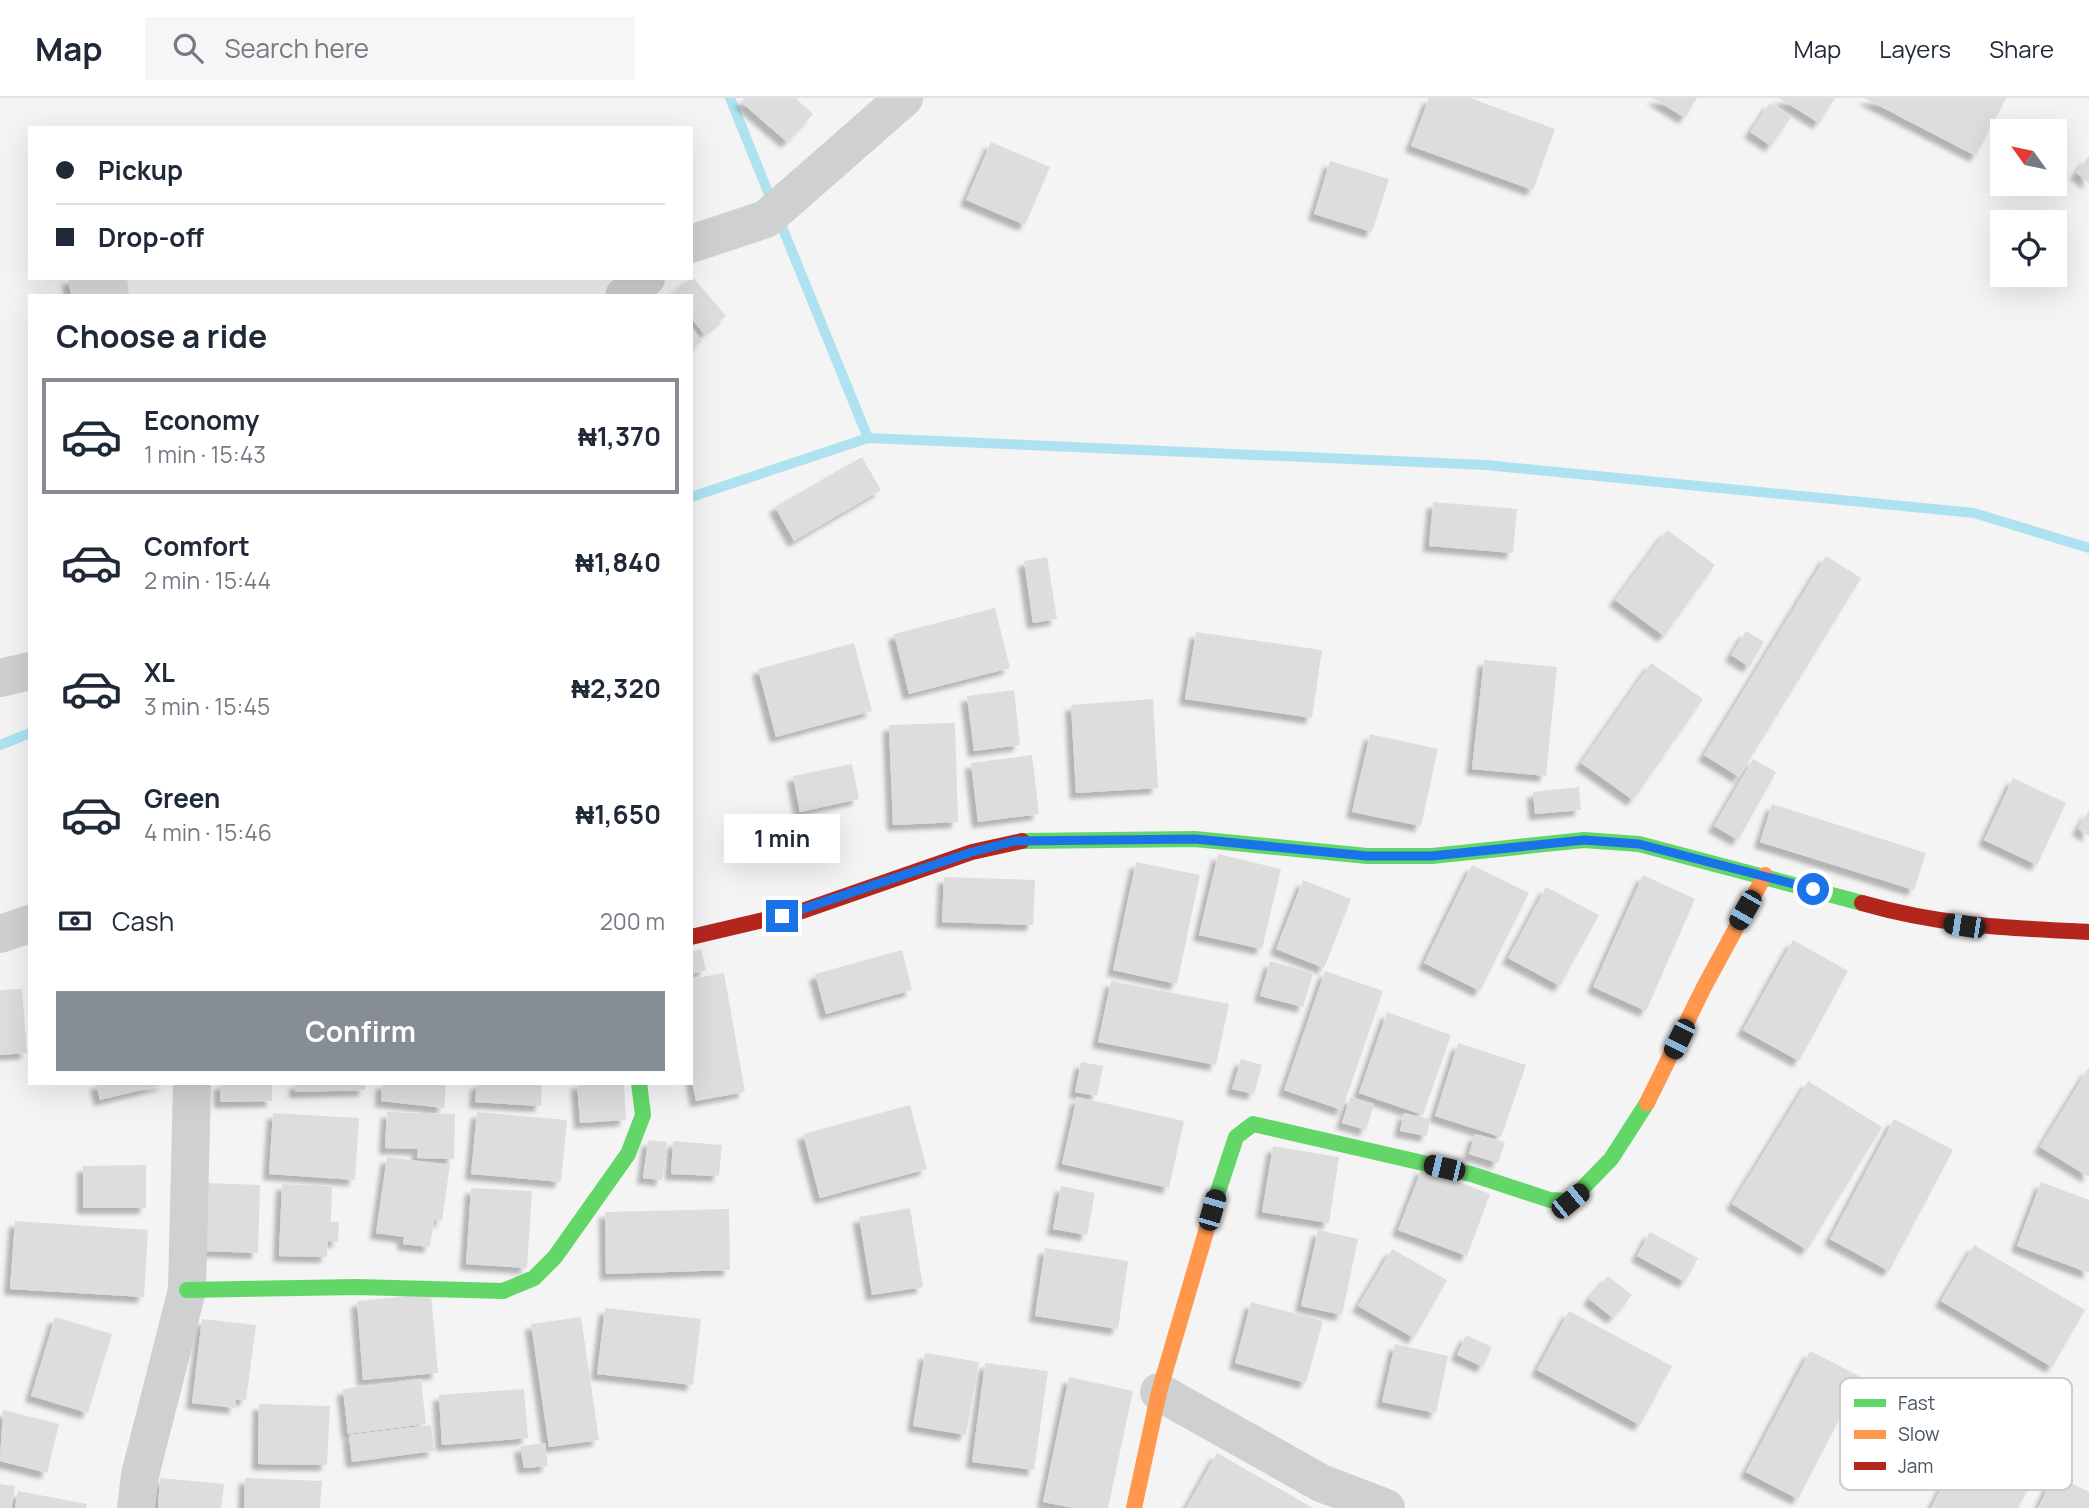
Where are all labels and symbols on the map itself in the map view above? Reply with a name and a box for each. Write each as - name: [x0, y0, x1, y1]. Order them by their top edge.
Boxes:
- north arrow: [1990, 119, 2067, 196]
- callout: 1 min: [724, 814, 840, 864]
- route start: [1797, 873, 1829, 905]
- car: [1726, 887, 1765, 933]
- route end: [766, 900, 798, 932]
- car: [1942, 912, 1987, 940]
- car: [1661, 1016, 1698, 1062]
- car: [1422, 1153, 1467, 1183]
- car: [1548, 1180, 1593, 1222]
- car: [1197, 1187, 1228, 1233]
- legend: [1840, 1378, 2072, 1490]
- text: Fast: [1898, 1390, 1935, 1416]
- text: Slow: [1898, 1421, 1940, 1447]
- text: Jam: [1898, 1453, 1933, 1479]

